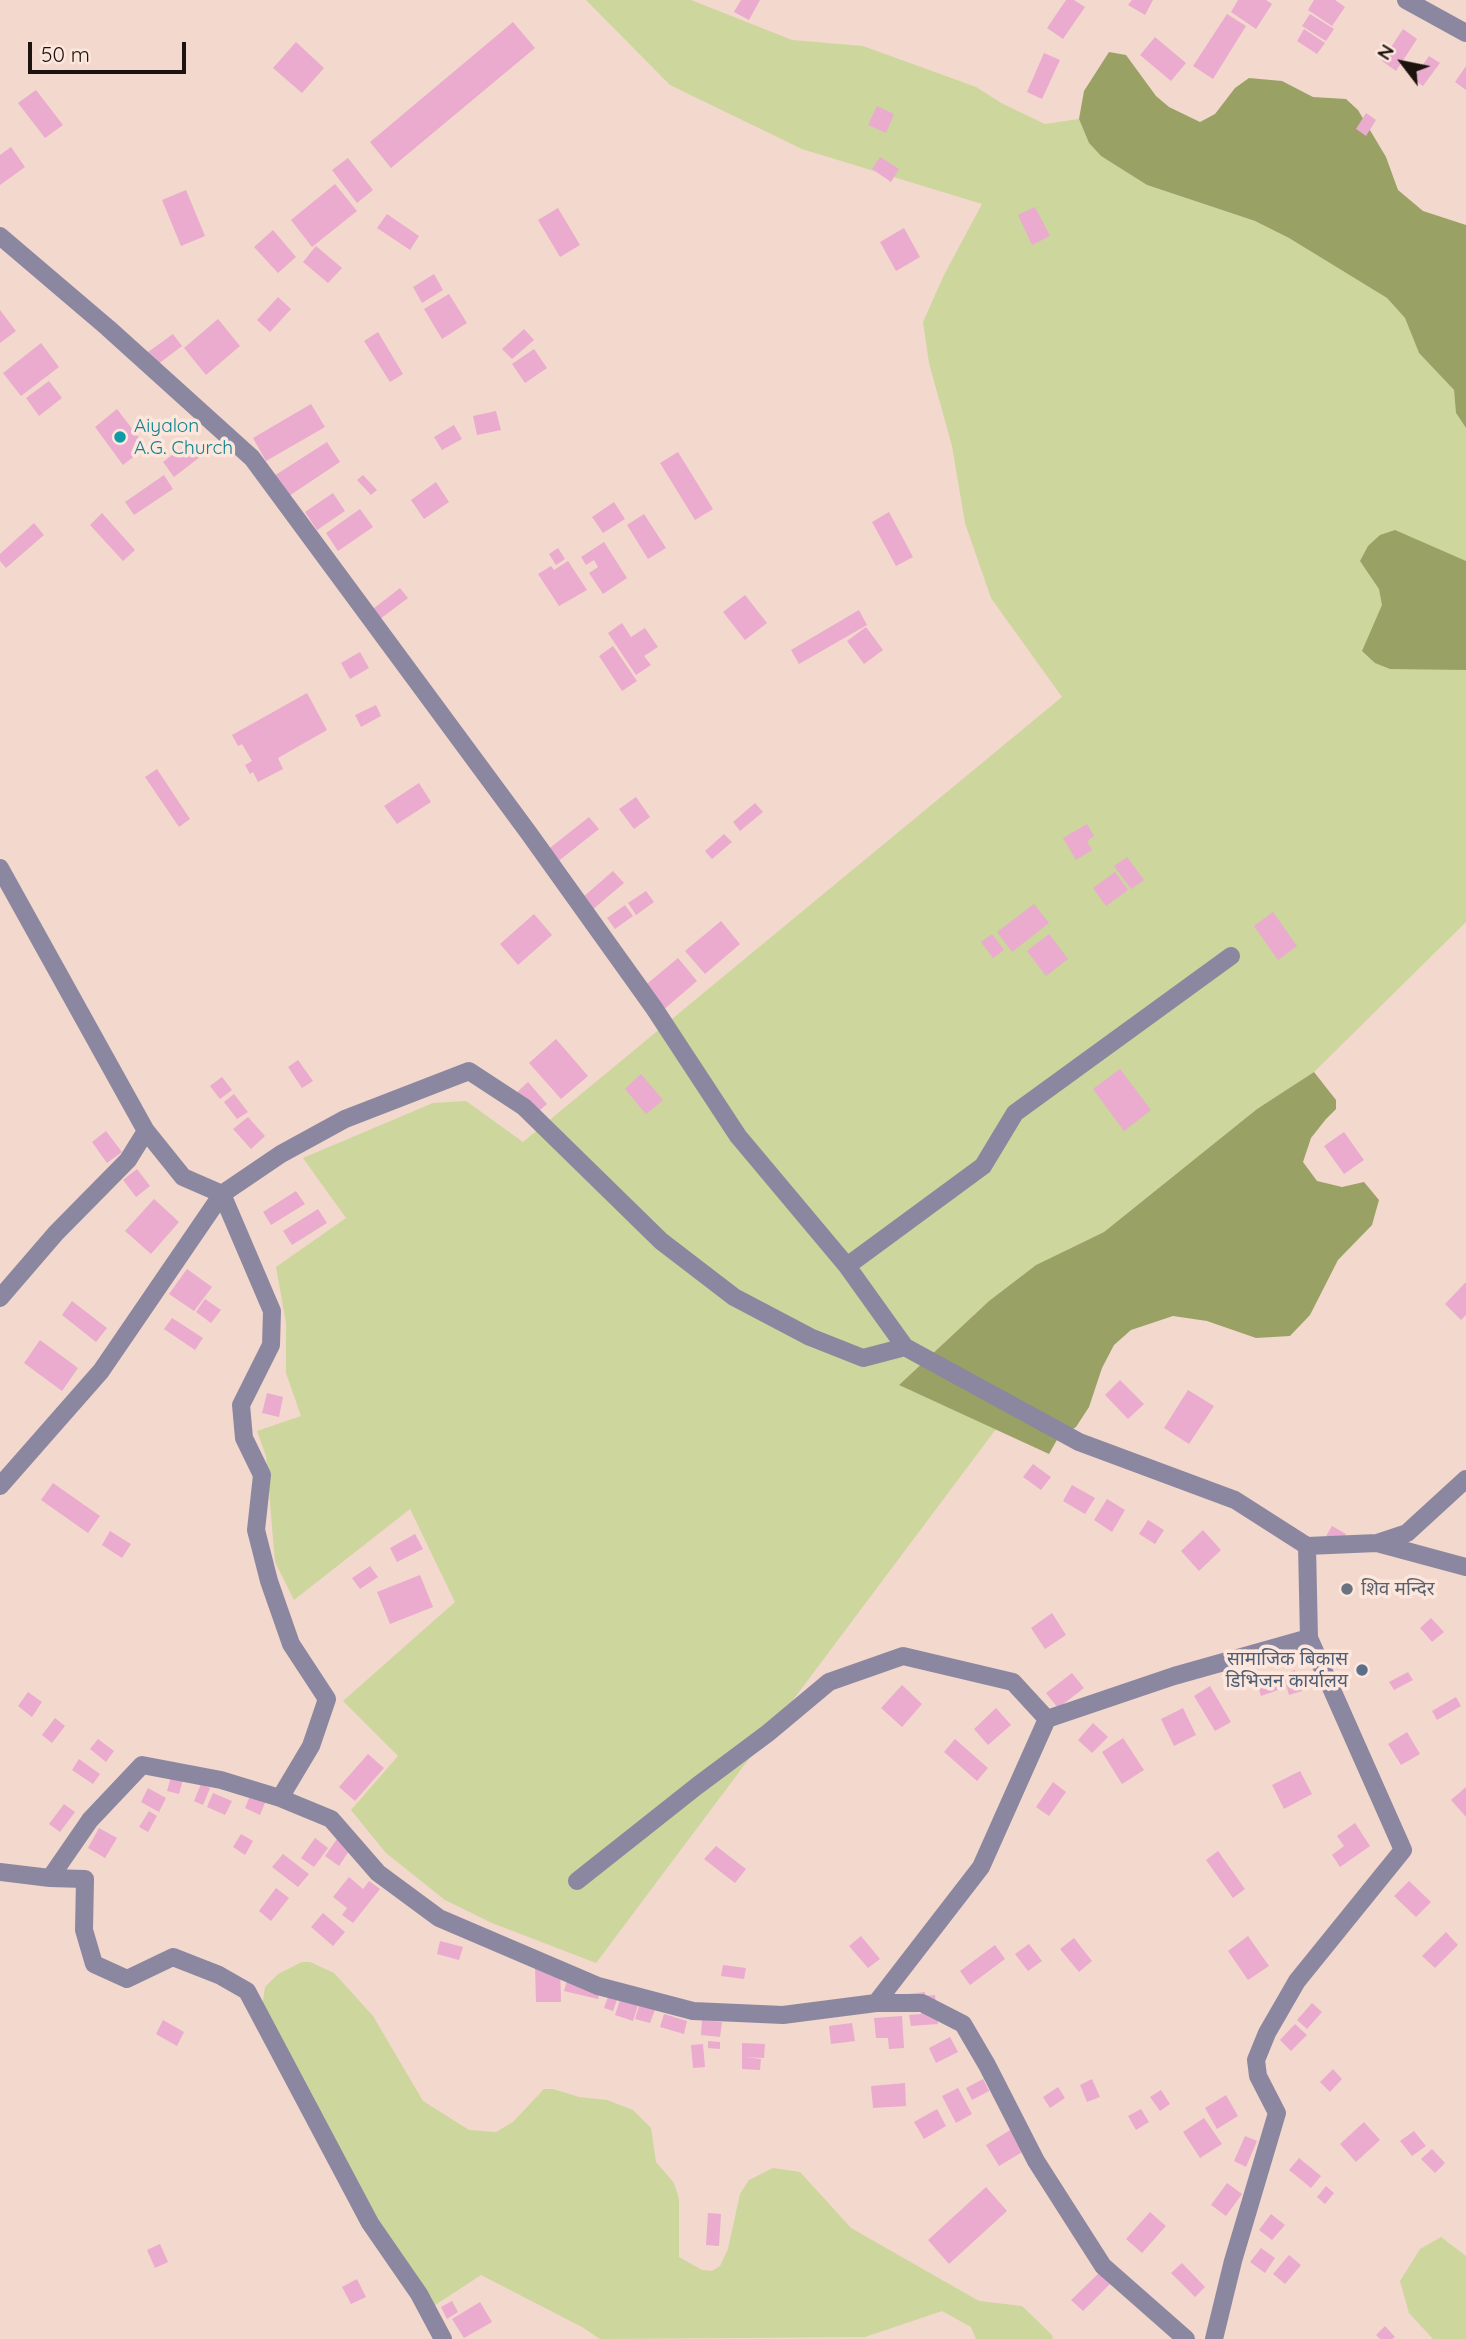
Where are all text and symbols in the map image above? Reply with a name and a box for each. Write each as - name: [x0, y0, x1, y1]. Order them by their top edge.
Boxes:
- scale bar: [32, 28, 189, 72]
- north arrow: [1368, 28, 1438, 98]
- text: N: [1371, 40, 1399, 64]
- text: 50 m: [41, 41, 90, 67]
- place label: Aiyalon A.G. Church: [134, 415, 233, 459]
- marker: Aiyalon A.G. Church: [112, 429, 128, 445]
- place label: शिव मन्दिर: [1361, 1578, 1435, 1600]
- marker: शिव मन्दिर: [1339, 1581, 1355, 1597]
- place label: सामाजिक बिकास डिभिजन कार्यालय: [1225, 1648, 1348, 1692]
- marker: सामाजिक बिकास डिभिजन कार्यालय: [1354, 1662, 1370, 1678]

